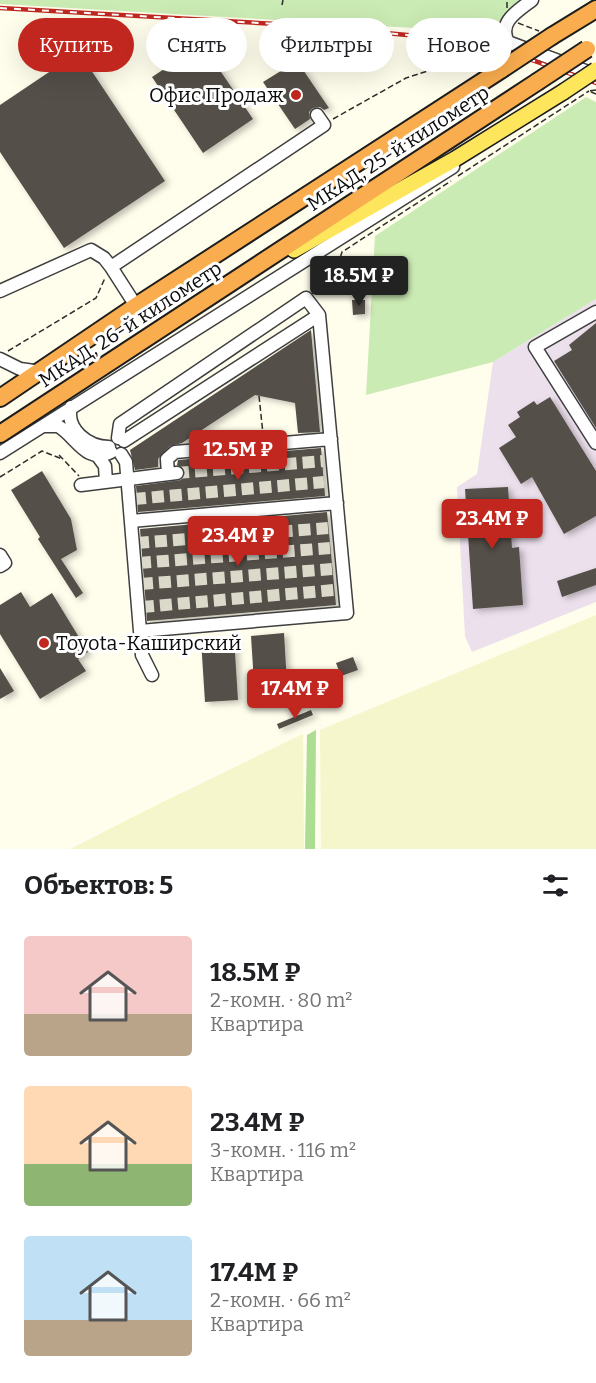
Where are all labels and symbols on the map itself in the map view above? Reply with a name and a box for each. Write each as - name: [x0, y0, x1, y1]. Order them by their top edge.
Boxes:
- street label: МКАД, 25-й километр: [302, 80, 494, 216]
- place label: Офис Продаж: [149, 83, 284, 107]
- marker: Офис Продаж: [289, 88, 303, 102]
- street label: МКАД, 26-й километр: [34, 256, 226, 392]
- pin: 18.5M ₽: [304, 256, 414, 307]
- pin: 12.5M ₽: [183, 430, 293, 481]
- pin: 23.4M ₽: [437, 499, 547, 550]
- pin: 23.4M ₽: [183, 516, 293, 567]
- place label: Toyota-Каширский: [56, 631, 242, 655]
- marker: Toyota-Каширский: [37, 636, 51, 650]
- pin: 17.4M ₽: [240, 669, 350, 720]

